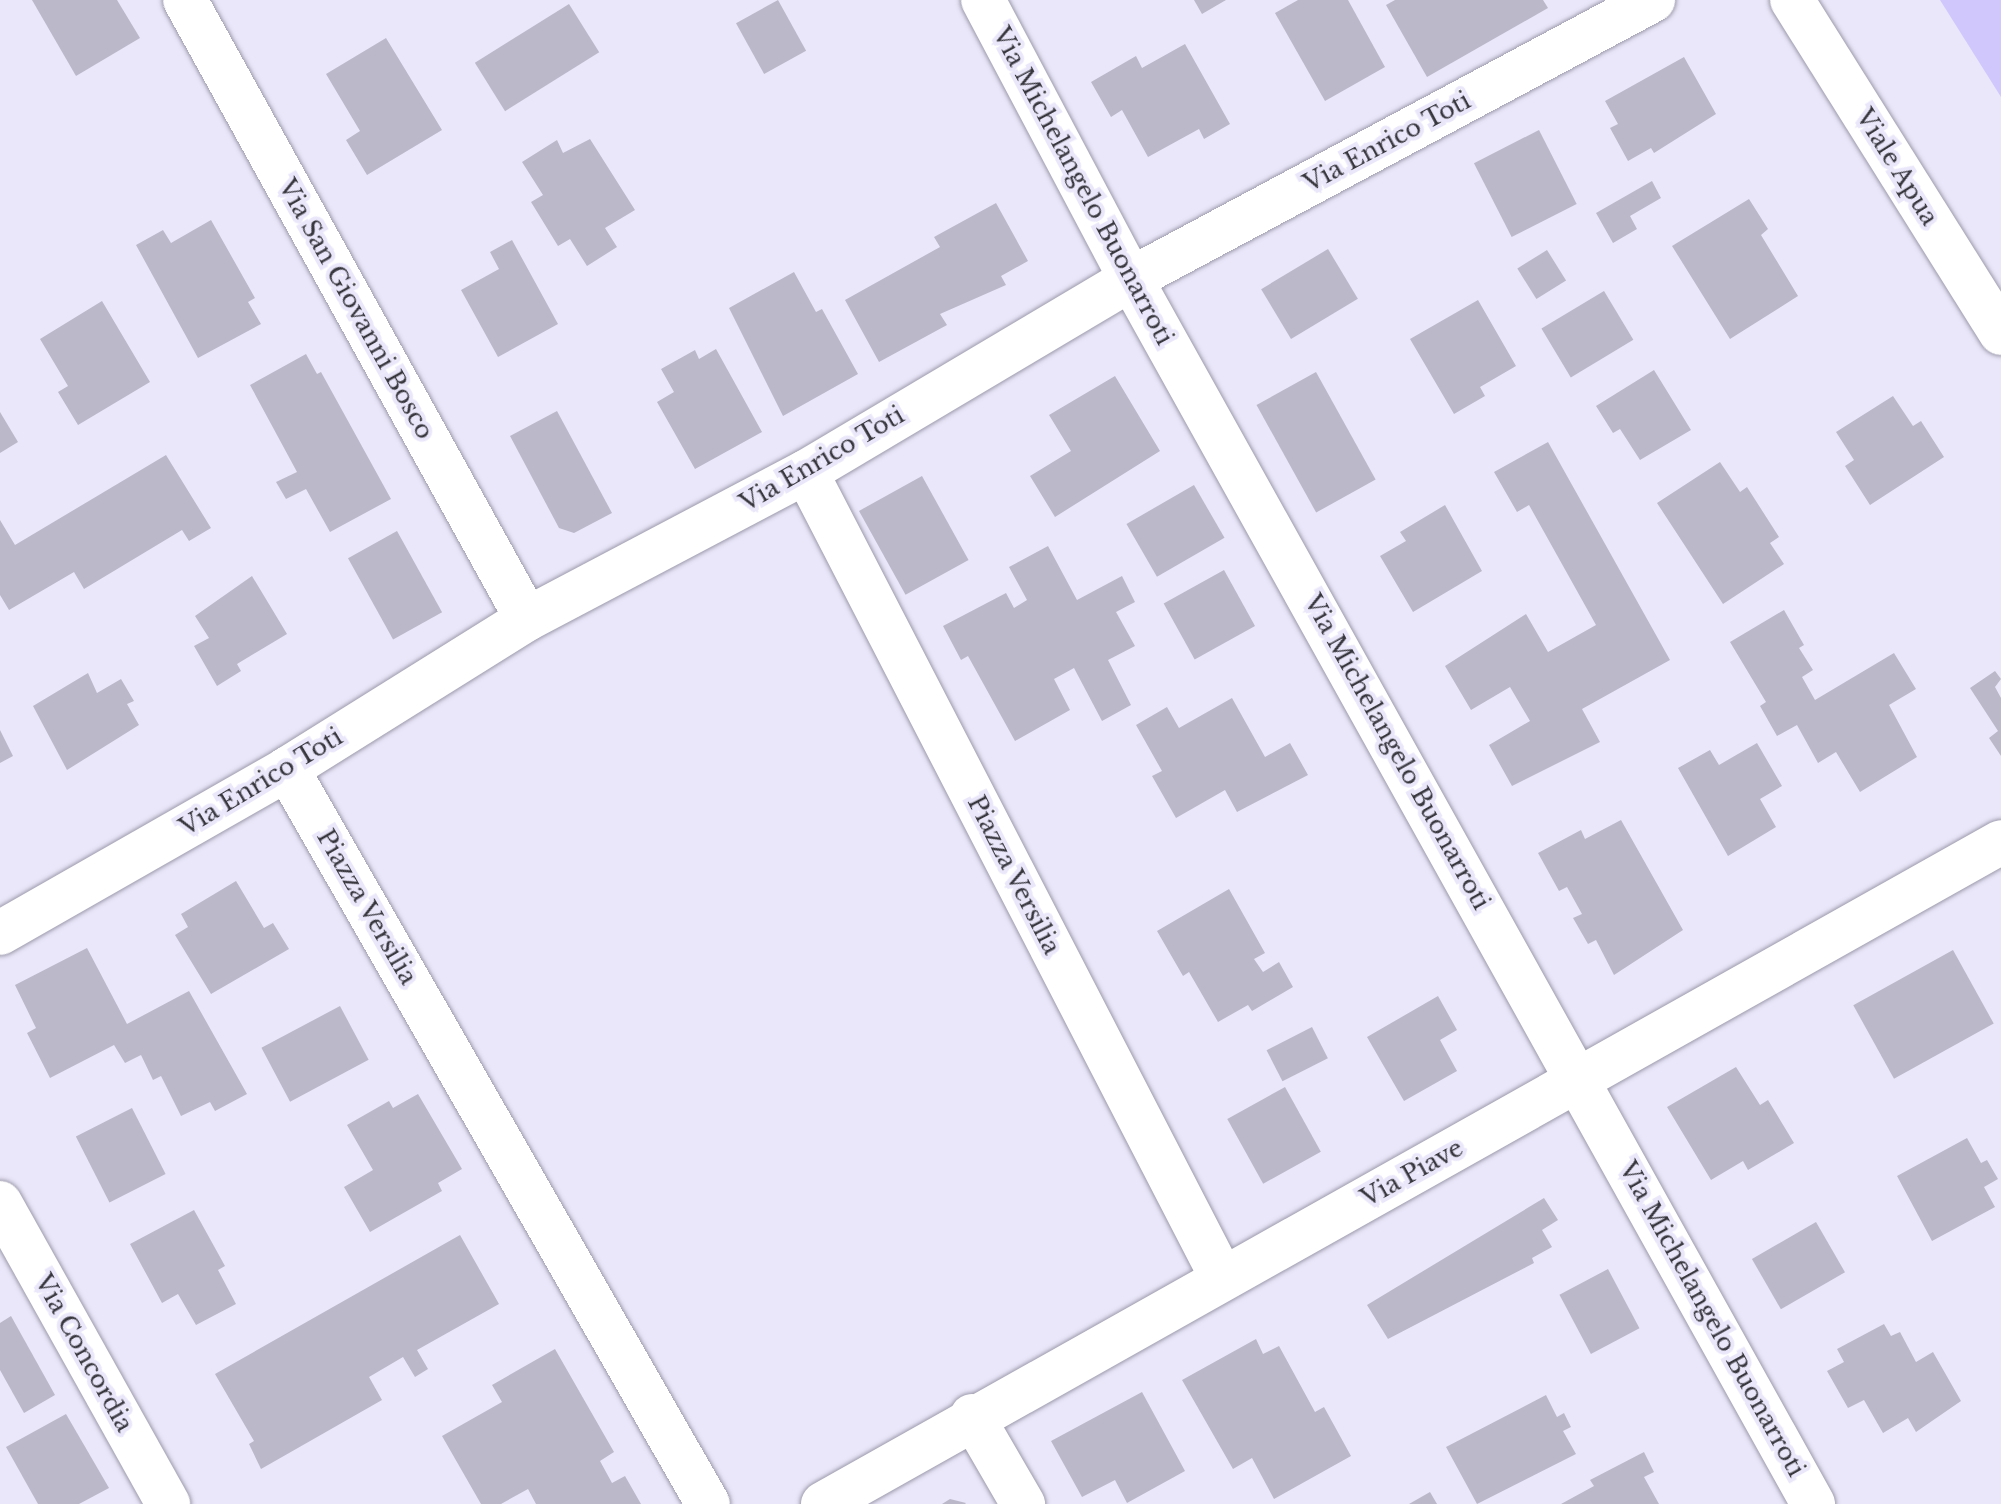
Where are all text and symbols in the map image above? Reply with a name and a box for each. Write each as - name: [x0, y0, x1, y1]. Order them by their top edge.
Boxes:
- street label: Via Michelangelo Buonarroti: [987, 22, 1179, 350]
- street label: Via Enrico Toti: [1298, 86, 1476, 198]
- street label: Viale Apua: [1850, 103, 1944, 231]
- street label: Via San Giovanni Bosco: [272, 174, 440, 444]
- street label: Via Enrico Toti: [734, 400, 910, 518]
- street label: Via Michelangelo Buonarroti: [1298, 589, 1496, 915]
- street label: Via Enrico Toti: [174, 722, 348, 842]
- street label: Piazza Versilia: [961, 790, 1067, 960]
- street label: Piazza Versilia: [311, 824, 423, 990]
- street label: Via Piave: [1356, 1133, 1468, 1213]
- street label: Via Michelangelo Buonarroti: [1613, 1156, 1811, 1482]
- street label: Via Concordia: [29, 1269, 139, 1437]

